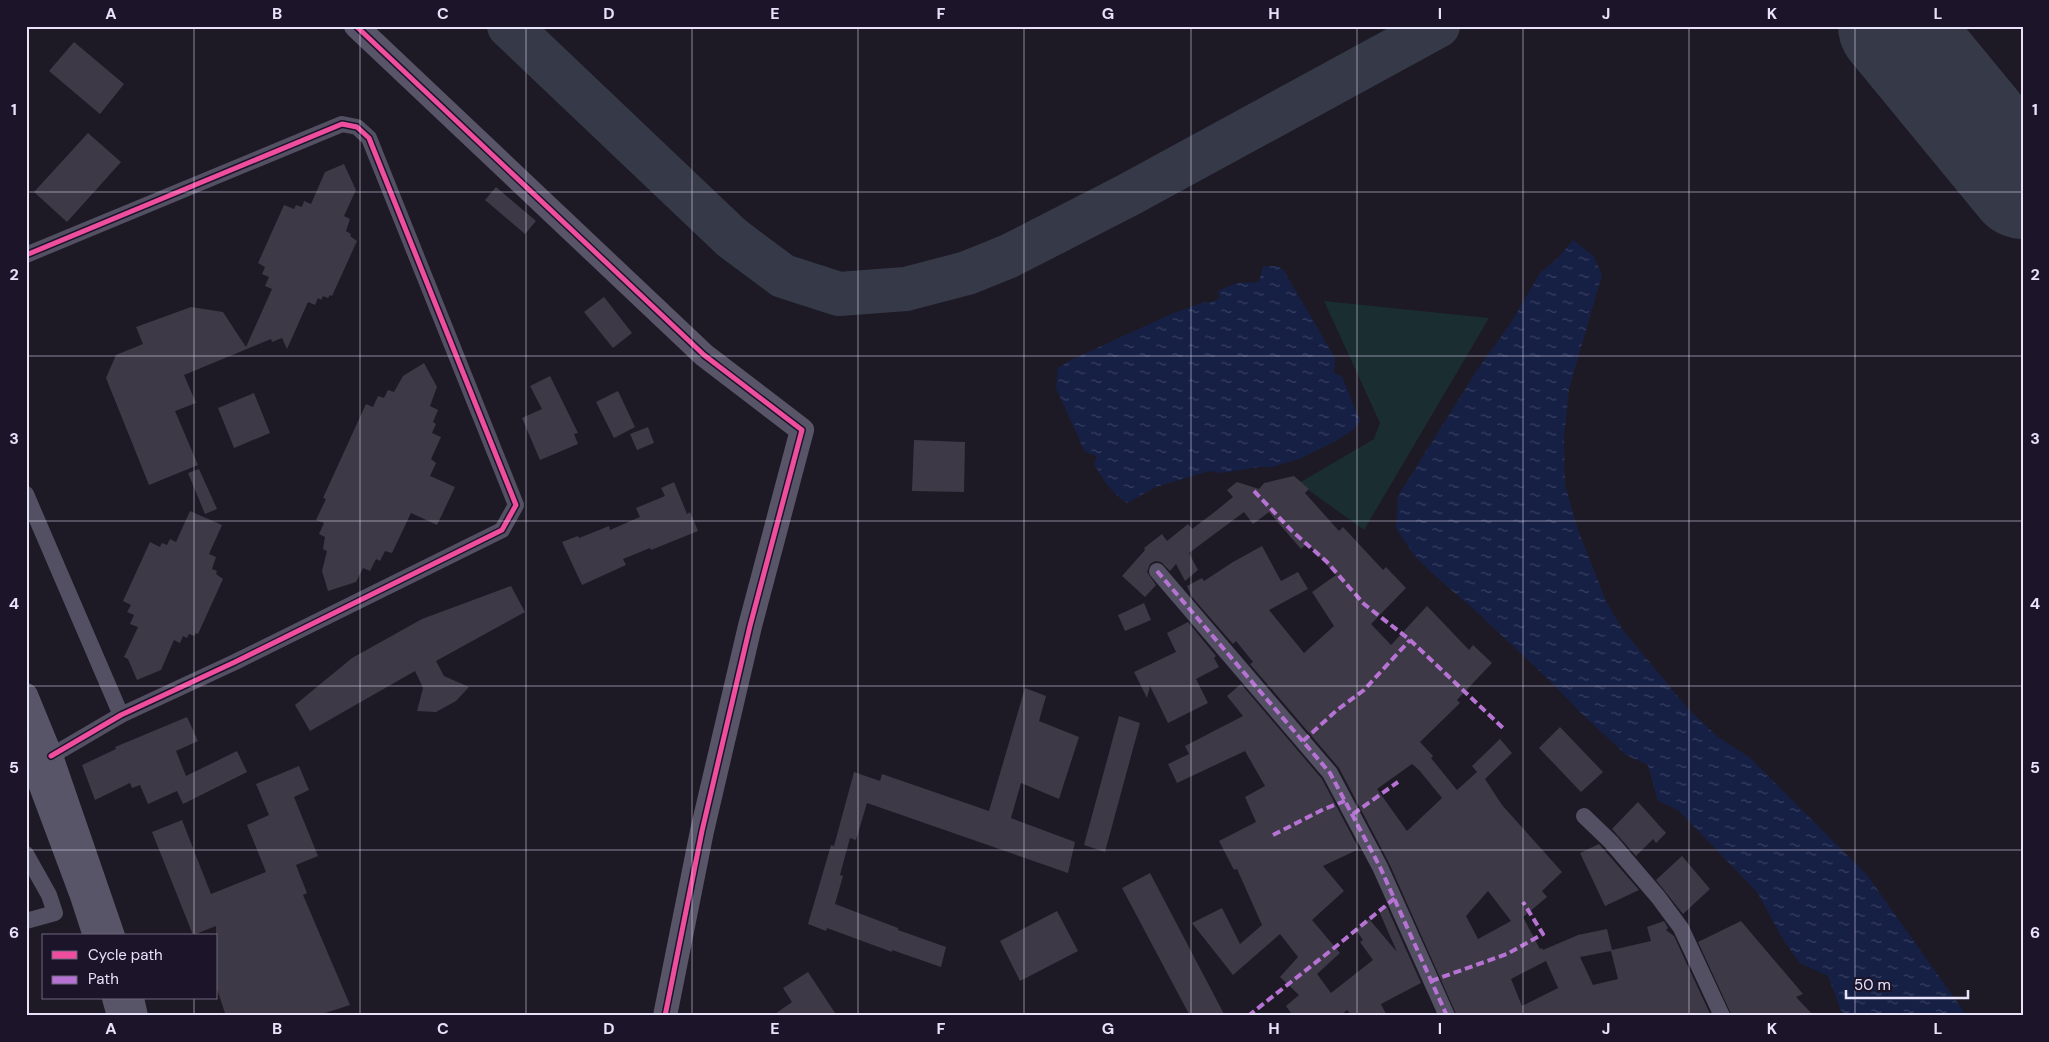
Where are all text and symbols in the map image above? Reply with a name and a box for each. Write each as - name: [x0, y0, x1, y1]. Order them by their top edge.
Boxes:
- text: A: [105, 3, 117, 24]
- text: B: [272, 3, 282, 24]
- text: C: [437, 3, 449, 24]
- text: D: [603, 3, 615, 24]
- text: E: [770, 3, 780, 24]
- text: F: [937, 3, 946, 24]
- text: G: [1102, 3, 1114, 24]
- text: H: [1268, 3, 1280, 24]
- text: I: [1438, 3, 1442, 24]
- text: J: [1602, 3, 1610, 24]
- text: K: [1767, 3, 1778, 24]
- text: L: [1934, 3, 1943, 24]
- text: 1: [11, 99, 17, 120]
- text: 1: [2032, 99, 2038, 120]
- text: 2: [9, 264, 19, 285]
- text: 2: [2030, 264, 2040, 285]
- text: 3: [9, 428, 19, 449]
- text: 3: [2030, 428, 2040, 449]
- text: 4: [9, 593, 19, 614]
- text: 4: [2030, 593, 2040, 614]
- text: 5: [9, 757, 19, 778]
- text: 5: [2030, 757, 2040, 778]
- text: 6: [9, 922, 19, 943]
- text: 6: [2030, 922, 2040, 943]
- legend: [42, 934, 218, 1000]
- text: Cycle path: [88, 945, 163, 965]
- scale bar: [1846, 967, 1969, 999]
- text: Path: [88, 969, 119, 989]
- text: 50 m: [1854, 975, 1891, 995]
- text: A: [105, 1018, 117, 1039]
- text: B: [272, 1018, 282, 1039]
- text: C: [437, 1018, 449, 1039]
- text: D: [603, 1018, 615, 1039]
- text: E: [770, 1018, 780, 1039]
- text: F: [937, 1018, 946, 1039]
- text: G: [1102, 1018, 1114, 1039]
- text: H: [1268, 1018, 1280, 1039]
- text: I: [1438, 1018, 1442, 1039]
- text: J: [1602, 1018, 1610, 1039]
- text: K: [1767, 1018, 1778, 1039]
- text: L: [1934, 1018, 1943, 1039]

